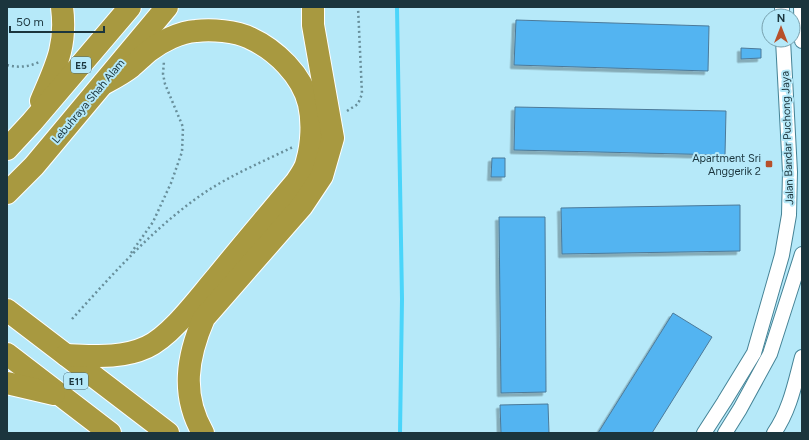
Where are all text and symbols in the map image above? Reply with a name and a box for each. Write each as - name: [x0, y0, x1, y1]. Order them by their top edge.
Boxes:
- scale bar: [10, 8, 104, 34]
- north arrow: [761, 8, 801, 48]
- text: N: [777, 12, 785, 25]
- text: 50 m: [16, 15, 44, 29]
- street label: Lebuhraya Shah Alam: [49, 57, 127, 146]
- road number: E5: [71, 57, 91, 73]
- street label: Jalan Bandar Puchong Jaya: [779, 71, 796, 205]
- place label: Apartment Sri Anggerik 2: [692, 152, 761, 178]
- marker: Apartment Sri Anggerik 2: [764, 159, 774, 169]
- road number: E11: [64, 373, 88, 389]

